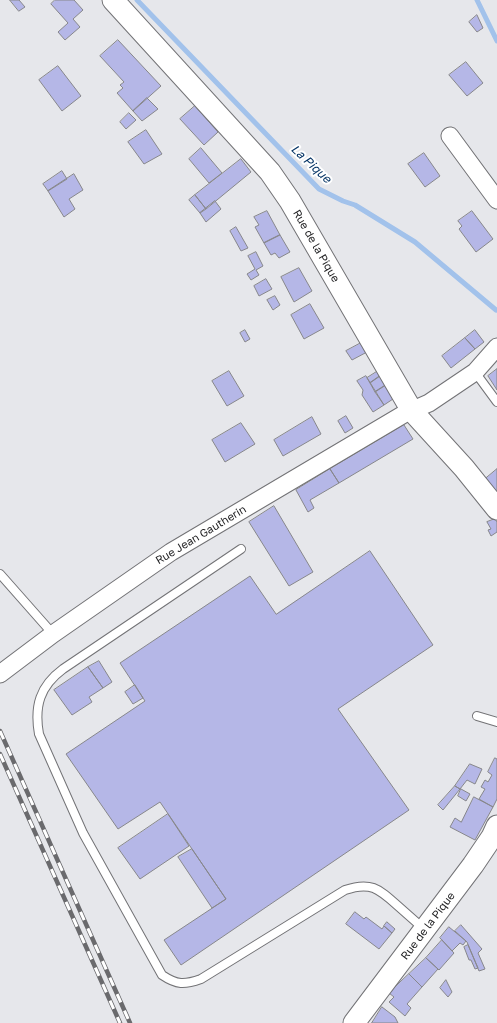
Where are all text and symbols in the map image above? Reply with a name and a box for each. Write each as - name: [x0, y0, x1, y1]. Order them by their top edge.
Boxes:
- water label: La Pique: [288, 142, 334, 186]
- street label: Rue de la Pique: [290, 207, 342, 285]
- street label: Rue Jean Gautherin: [153, 503, 249, 567]
- street label: Rue de la Pique: [398, 890, 458, 962]

